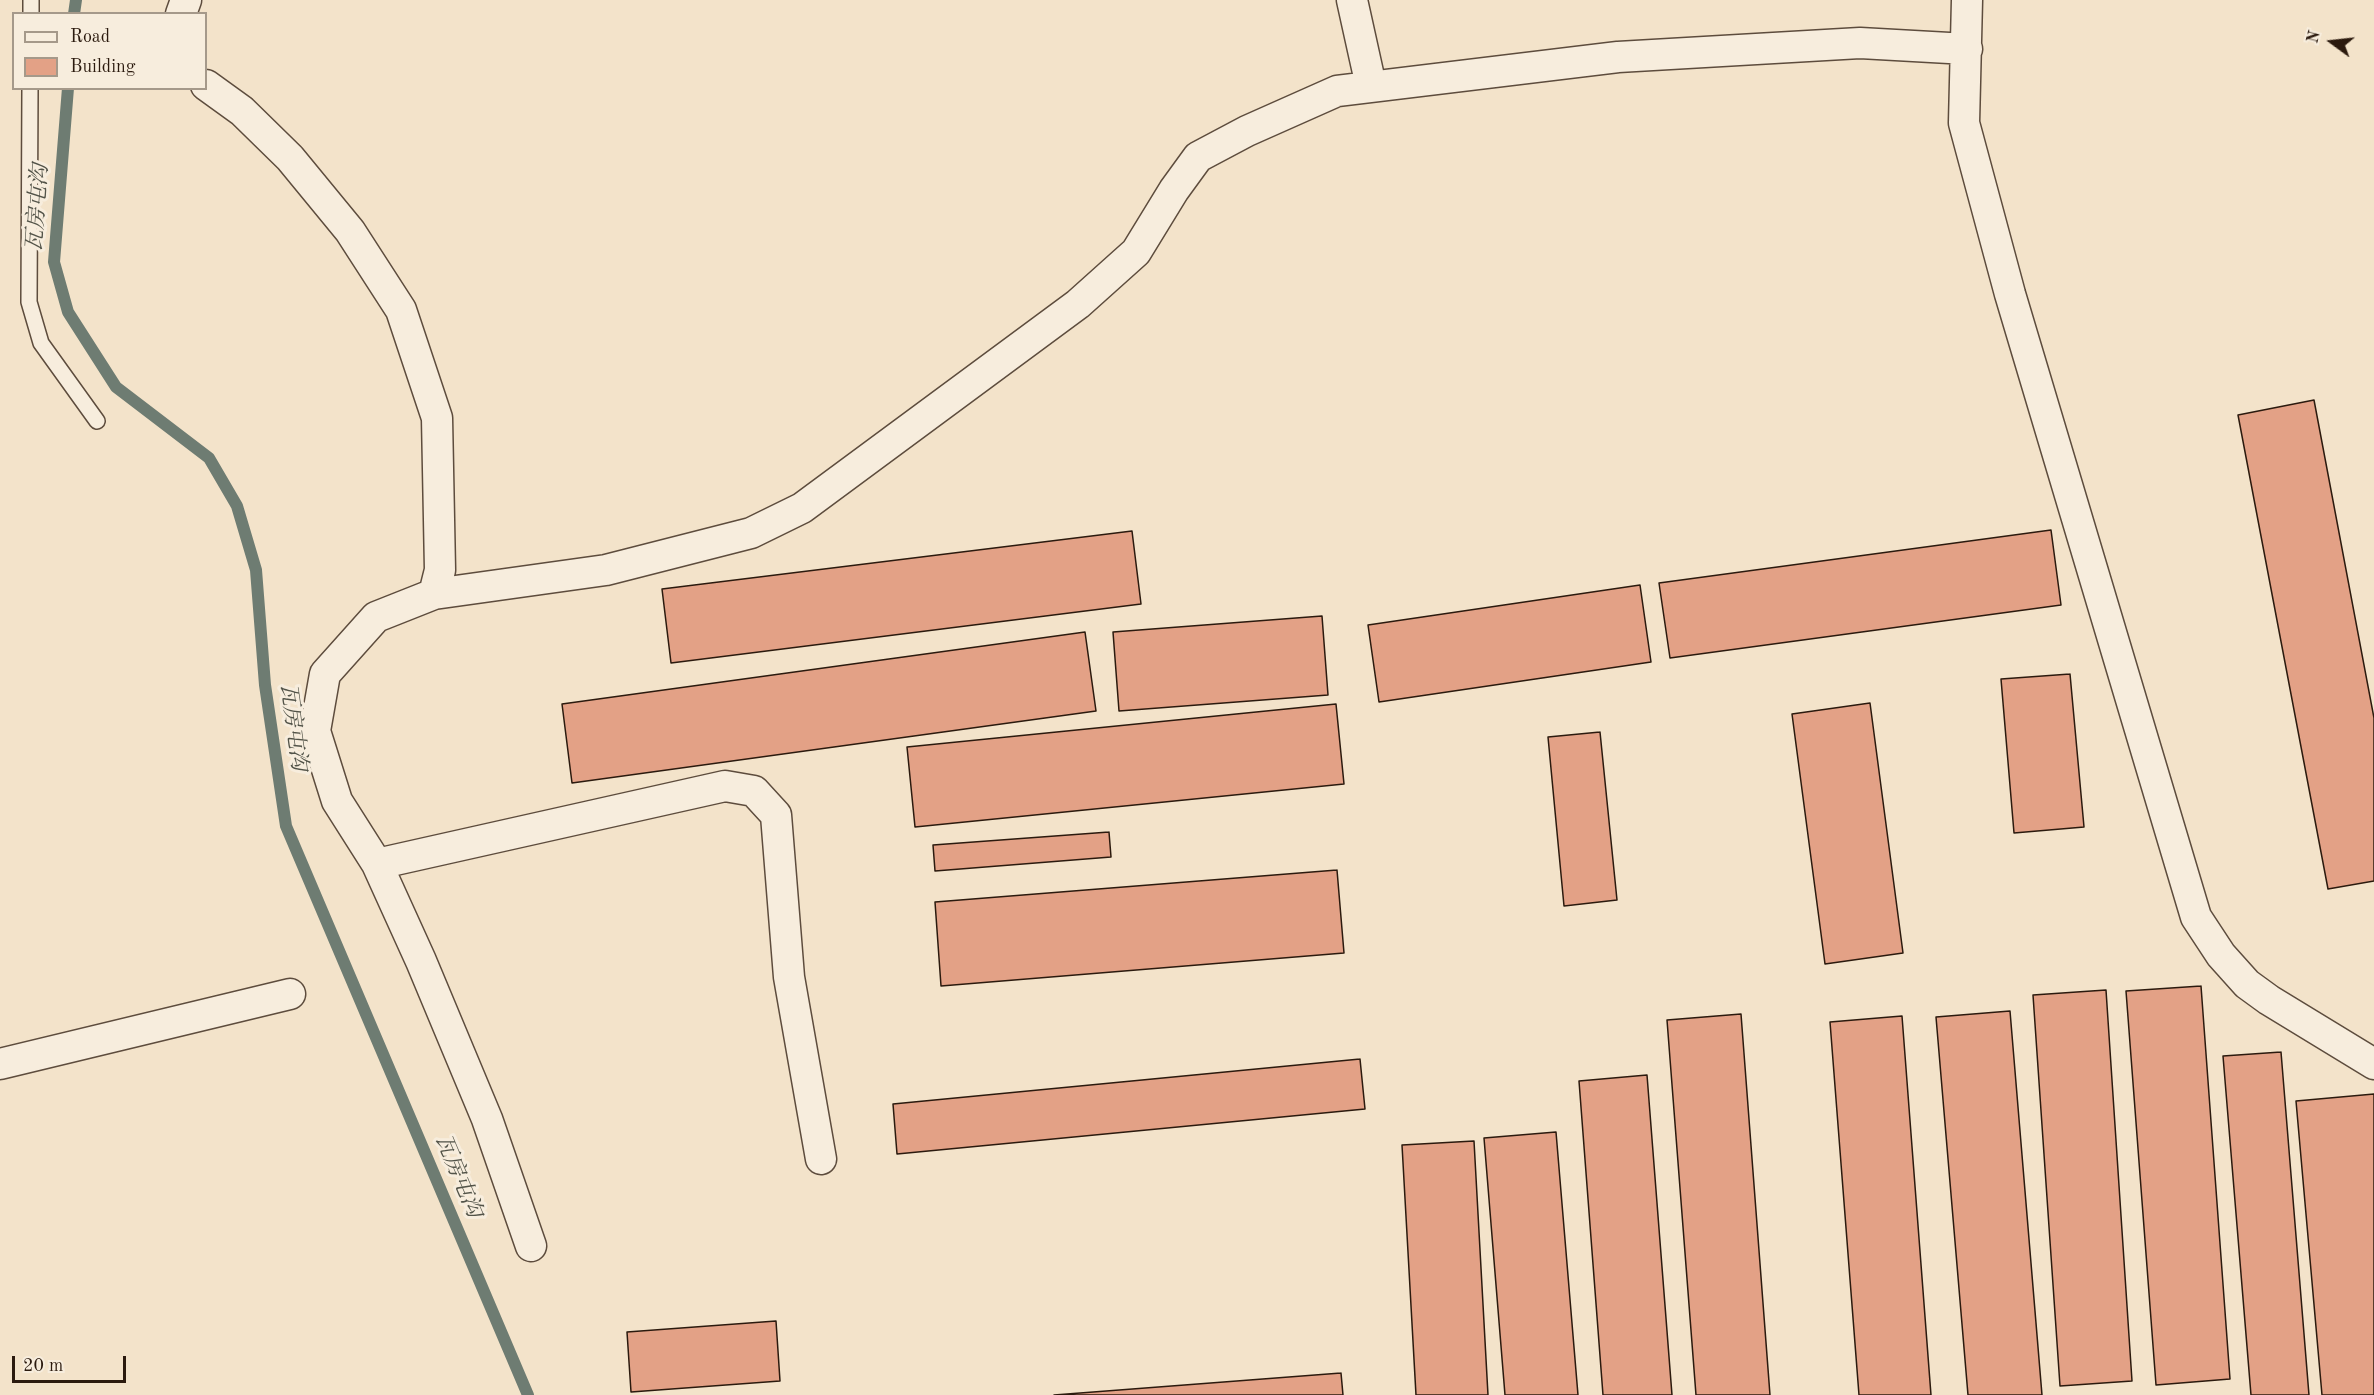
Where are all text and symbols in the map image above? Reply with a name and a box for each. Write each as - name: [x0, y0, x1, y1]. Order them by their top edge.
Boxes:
- legend: [12, 12, 207, 90]
- north arrow: [2302, 12, 2362, 72]
- text: Road: [70, 28, 110, 46]
- text: N: [2305, 29, 2324, 45]
- text: Building: [70, 58, 135, 76]
- water label: 瓦房屯沟: [22, 163, 54, 253]
- water label: 瓦房屯沟: [274, 682, 312, 772]
- water label: 瓦房屯沟: [429, 1130, 487, 1222]
- scale bar: [15, 1344, 129, 1382]
- text: 20 m: [23, 1357, 63, 1375]

